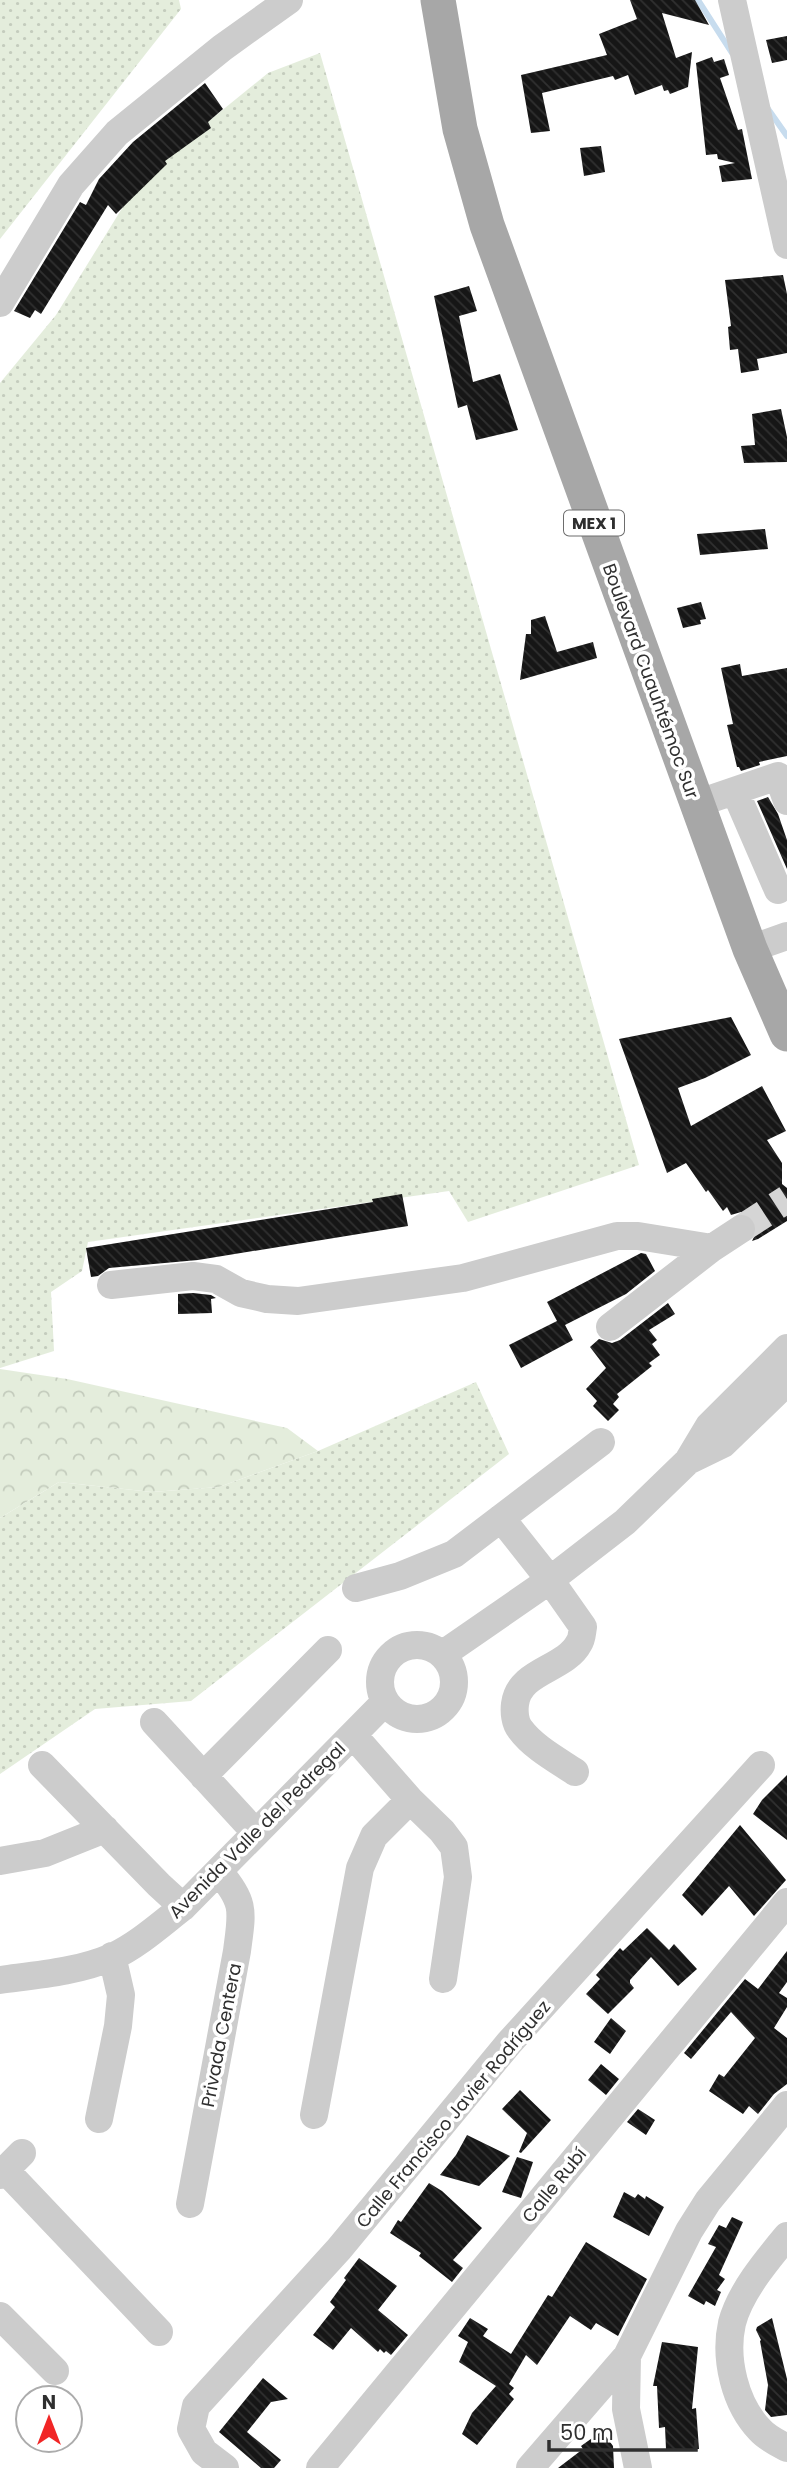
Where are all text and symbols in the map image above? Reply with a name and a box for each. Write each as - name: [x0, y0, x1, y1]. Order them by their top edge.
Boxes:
- road number: MEX 1: [564, 510, 624, 536]
- street label: Boulevard Cuauhtémoc Sur: [597, 560, 705, 802]
- street label: Avenida Valle del Pedregal: [163, 1736, 351, 1924]
- street label: Privada Centera: [195, 1961, 247, 2109]
- street label: Calle Francisco Javier Rodríguez: [350, 1995, 556, 2233]
- street label: Calle Rubí: [516, 2142, 592, 2228]
- north arrow: [14, 2384, 84, 2454]
- text: N: [42, 2389, 56, 2416]
- scale bar: [549, 2408, 696, 2452]
- text: 50 m: [560, 2418, 614, 2447]

